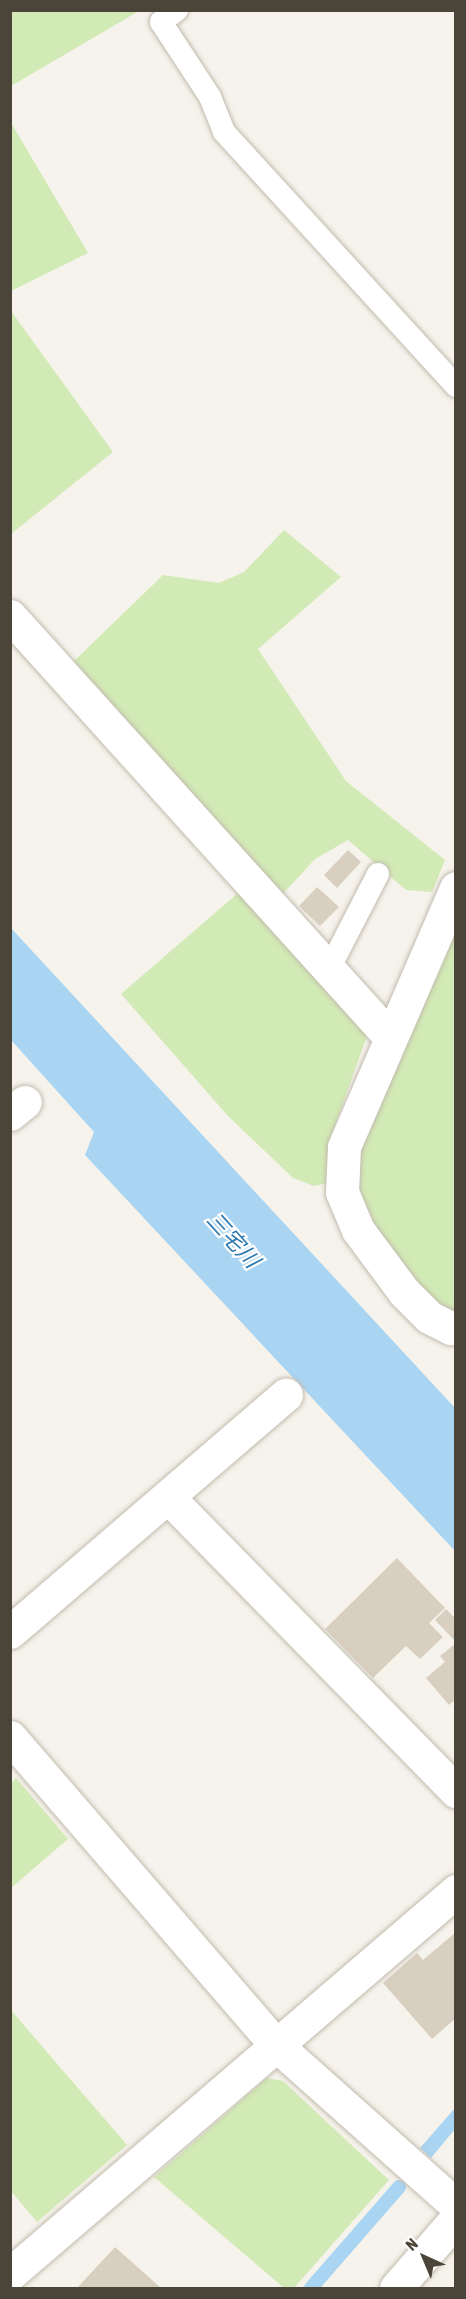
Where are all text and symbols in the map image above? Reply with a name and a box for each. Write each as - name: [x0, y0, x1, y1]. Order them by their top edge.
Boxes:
- water label: 三宅川: [201, 1207, 265, 1273]
- north arrow: [394, 2227, 454, 2287]
- text: N: [402, 2234, 421, 2254]

